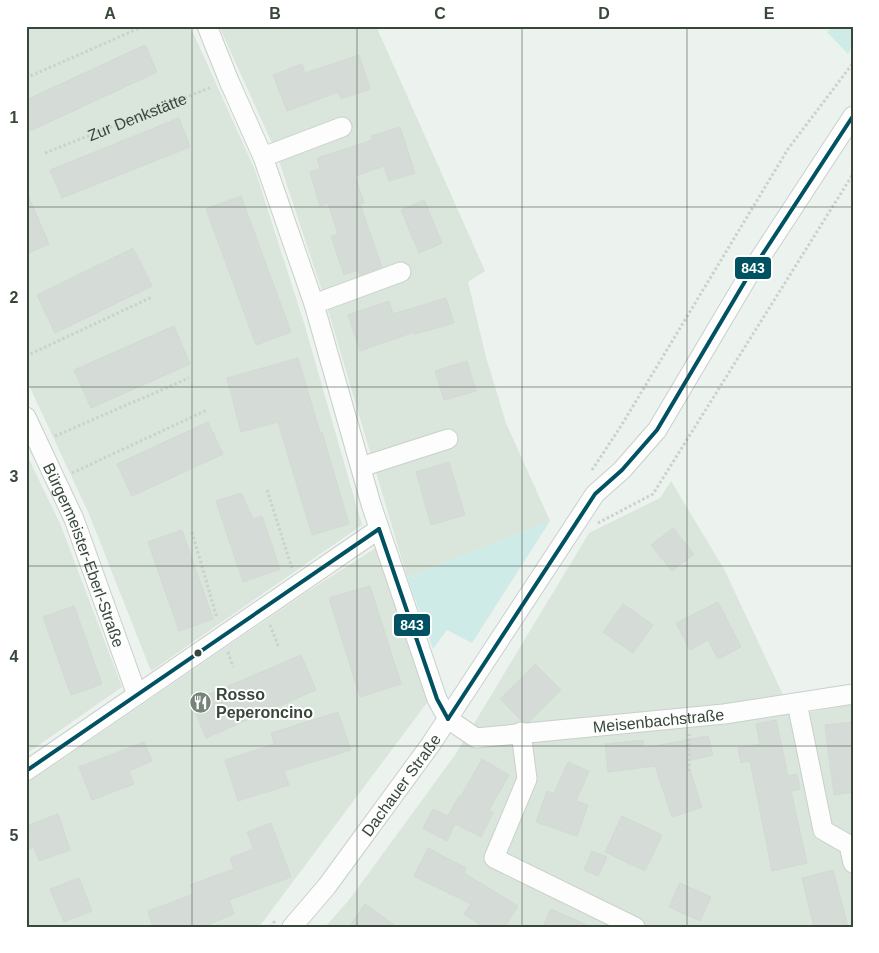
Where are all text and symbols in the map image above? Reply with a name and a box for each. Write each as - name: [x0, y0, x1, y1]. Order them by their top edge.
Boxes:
- text: A: [104, 5, 116, 22]
- text: B: [269, 5, 281, 22]
- text: C: [434, 5, 446, 22]
- text: D: [598, 5, 610, 22]
- text: E: [764, 5, 775, 22]
- street label: Zur Denkstätte: [85, 89, 189, 144]
- text: 1: [10, 109, 19, 126]
- line badge: 843: [734, 256, 772, 280]
- text: 843: [741, 260, 765, 276]
- text: 2: [10, 289, 19, 306]
- street label: Bürgermeister-Eberl-Straße: [40, 460, 128, 650]
- text: 3: [10, 468, 19, 485]
- line badge: 843: [393, 613, 431, 637]
- text: 843: [400, 617, 424, 633]
- text: 4: [10, 648, 19, 665]
- unlabelled marker: [193, 648, 203, 658]
- place label: Rosso Peperoncino: [216, 686, 313, 721]
- restaurant icon: Rosso Peperoncino: [188, 691, 212, 715]
- street label: Meisenbachstraße: [592, 706, 725, 735]
- street label: Dachauer Straße: [358, 731, 444, 839]
- text: 5: [10, 827, 19, 844]

